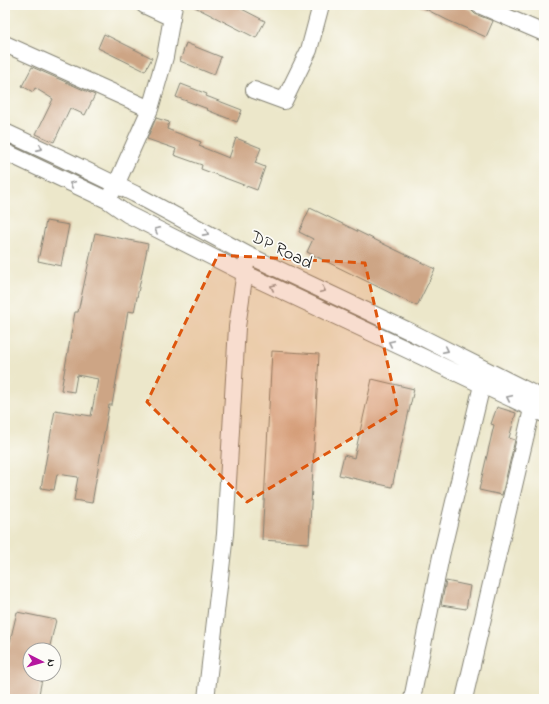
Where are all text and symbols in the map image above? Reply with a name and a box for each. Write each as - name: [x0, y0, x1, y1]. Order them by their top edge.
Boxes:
- one-way arrow: [36, 143, 44, 151]
- one-way arrow: [69, 181, 76, 189]
- street label: DP Road: [245, 224, 317, 277]
- one-way arrow: [154, 227, 161, 234]
- one-way arrow: [202, 228, 209, 235]
- one-way arrow: [270, 284, 278, 292]
- one-way arrow: [318, 285, 326, 293]
- one-way arrow: [388, 340, 395, 348]
- one-way arrow: [442, 345, 449, 352]
- one-way arrow: [505, 395, 513, 403]
- north arrow: [22, 642, 62, 682]
- text: N: [43, 658, 59, 667]

